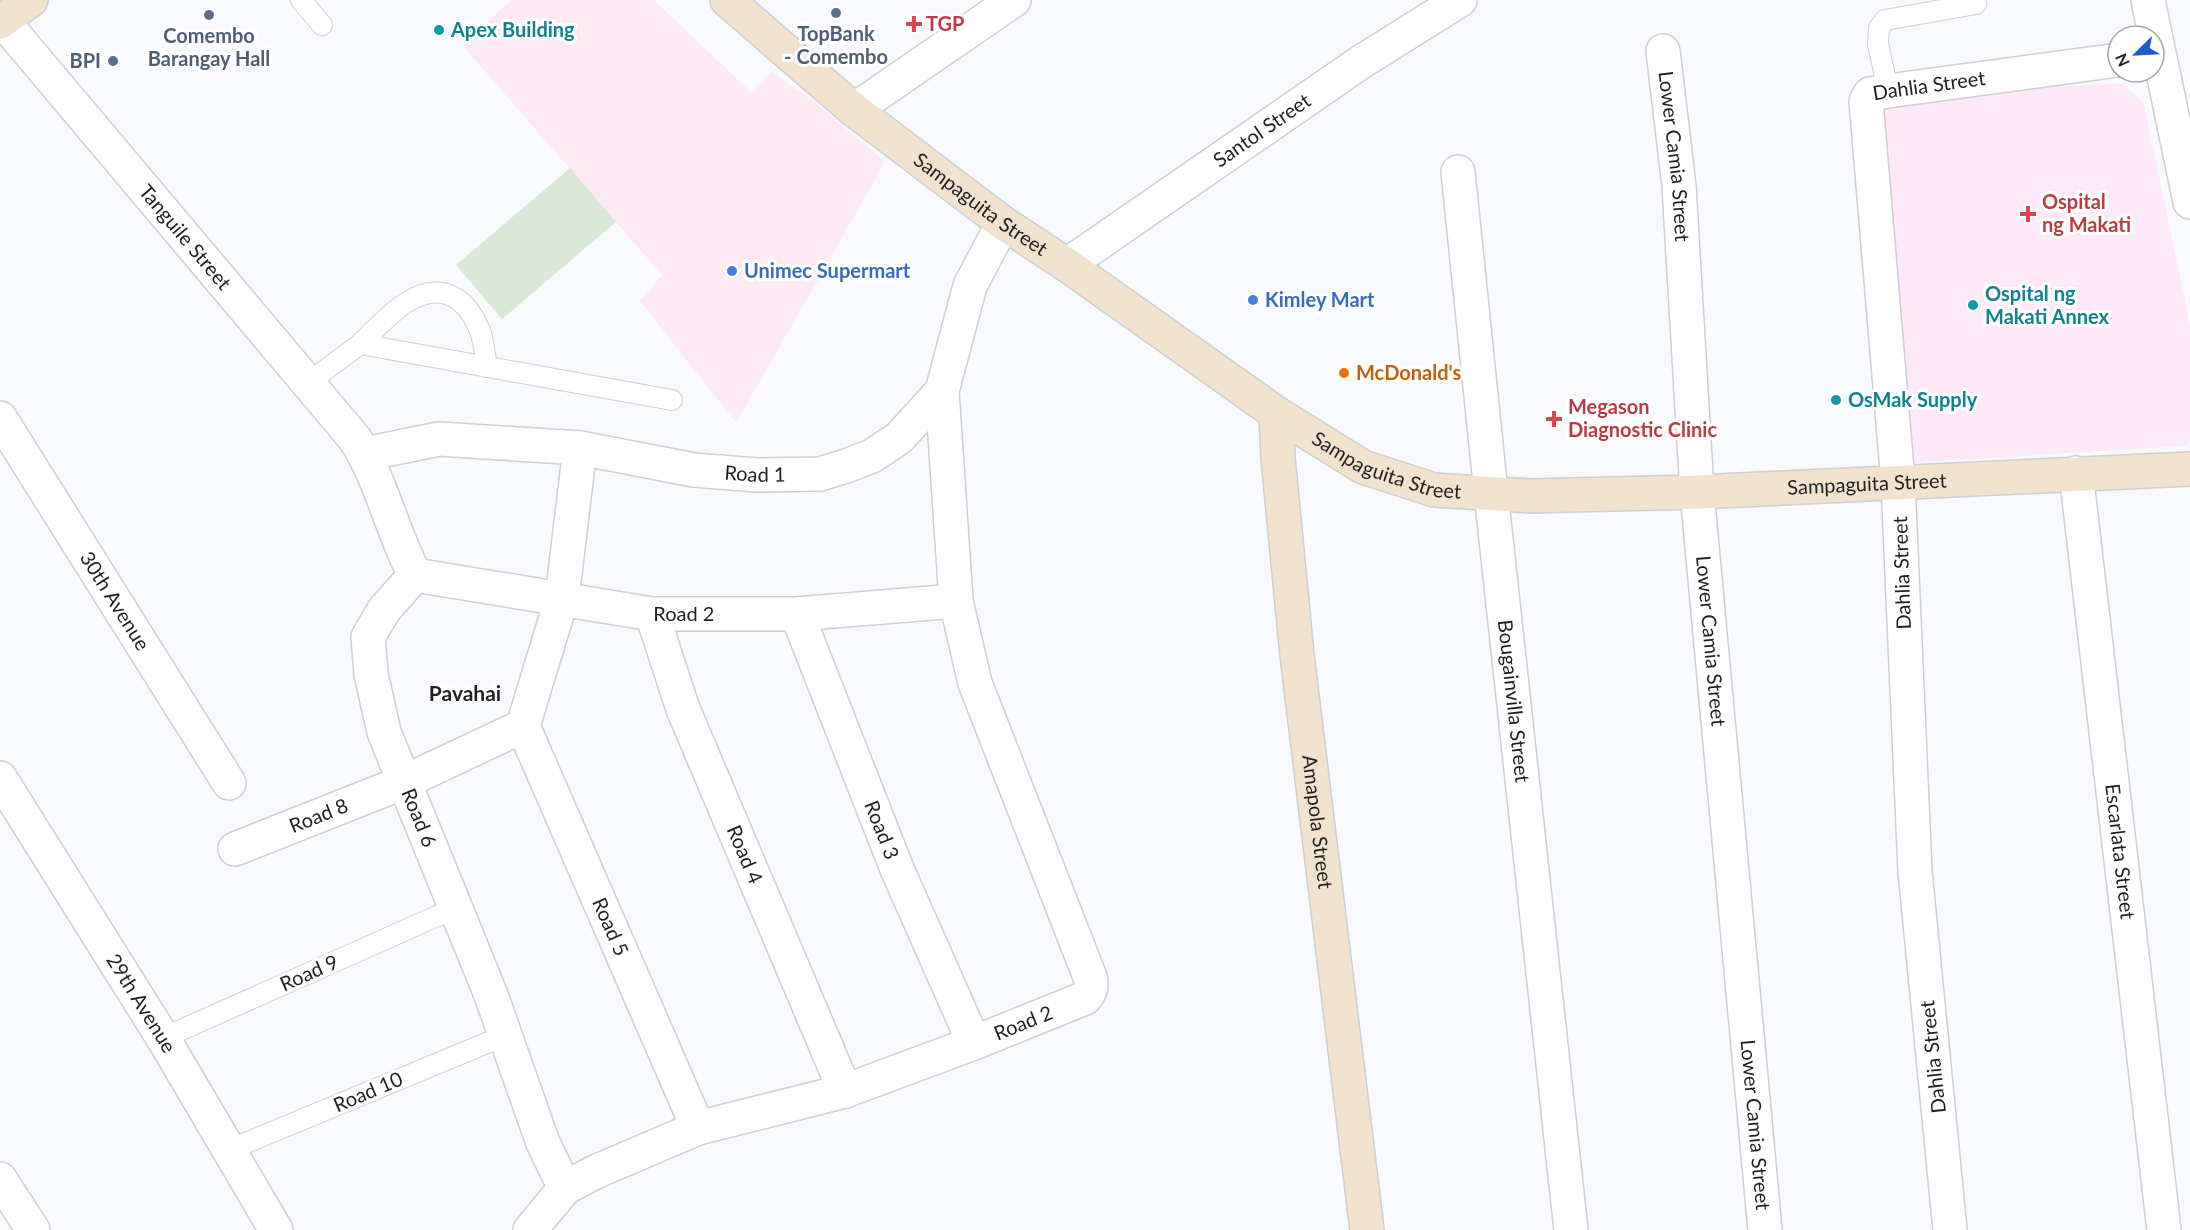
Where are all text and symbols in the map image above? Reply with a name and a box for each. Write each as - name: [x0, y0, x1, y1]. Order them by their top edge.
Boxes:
- marker: TopBank - Comembo: [829, 6, 843, 20]
- marker: Comembo Barangay Hall: [202, 8, 216, 22]
- place label: TGP: [926, 11, 964, 35]
- place label: Apex Building: [450, 17, 575, 41]
- marker: TGP: [907, 17, 921, 31]
- place label: TopBank - Comembo: [784, 21, 888, 68]
- place label: Comembo Barangay Hall: [148, 23, 270, 70]
- marker: Apex Building: [432, 23, 446, 37]
- north arrow: [2106, 24, 2166, 84]
- place label: BPI: [70, 48, 101, 72]
- text: N: [2111, 51, 2133, 70]
- marker: BPI: [106, 54, 120, 68]
- street label: Dahlia Street: [1871, 65, 1987, 104]
- street label: Lower Camia Street: [1654, 70, 1695, 242]
- street label: Santol Street: [1208, 88, 1315, 171]
- street label: Sampaguita Street: [910, 147, 1053, 260]
- street label: Tanguile Street: [135, 179, 237, 294]
- place label: Ospital ng Makati: [2042, 189, 2131, 236]
- marker: Ospital ng Makati: [2019, 205, 2037, 223]
- place label: Unimec Supermart: [744, 258, 911, 282]
- marker: Unimec Supermart: [725, 264, 739, 278]
- place label: Ospital ng Makati Annex: [1985, 281, 2110, 328]
- place label: Kimley Mart: [1265, 287, 1375, 311]
- marker: Kimley Mart: [1246, 293, 1260, 307]
- marker: Ospital ng Makati Annex: [1966, 298, 1980, 312]
- place label: McDonald's: [1356, 360, 1461, 384]
- marker: McDonald's: [1337, 366, 1351, 380]
- place label: OsMak Supply: [1848, 387, 1978, 411]
- marker: OsMak Supply: [1829, 393, 1843, 407]
- place label: Megason Diagnostic Clinic: [1568, 394, 1717, 441]
- marker: Megason Diagnostic Clinic: [1545, 410, 1563, 428]
- street label: Sampaguita Street: [1308, 425, 1462, 503]
- street label: Road 1: [724, 459, 786, 486]
- street label: Sampaguita Street: [1787, 467, 1947, 499]
- street label: Dahlia Street: [1887, 516, 1915, 630]
- street label: 30th Avenue: [76, 547, 156, 654]
- street label: Lower Camia Street: [1692, 554, 1732, 727]
- street label: Road 2: [653, 601, 714, 625]
- street label: Bougainvilla Street: [1494, 618, 1535, 784]
- district label: Pavahai: [429, 680, 501, 705]
- street label: Amapola Street: [1298, 753, 1338, 890]
- street label: Escarlata Street: [2101, 782, 2141, 920]
- street label: Road 6: [397, 785, 442, 850]
- street label: Road 8: [285, 792, 351, 837]
- street label: Road 3: [860, 797, 905, 862]
- street label: Road 4: [723, 821, 769, 887]
- street label: Road 5: [588, 894, 635, 959]
- street label: 29th Avenue: [102, 949, 182, 1057]
- street label: Road 9: [276, 949, 341, 995]
- street label: Road 2: [990, 1000, 1056, 1045]
- street label: Dahlia Street: [1914, 1000, 1950, 1115]
- street label: Lower Camia Street: [1737, 1038, 1776, 1211]
- street label: Road 10: [329, 1066, 406, 1116]

